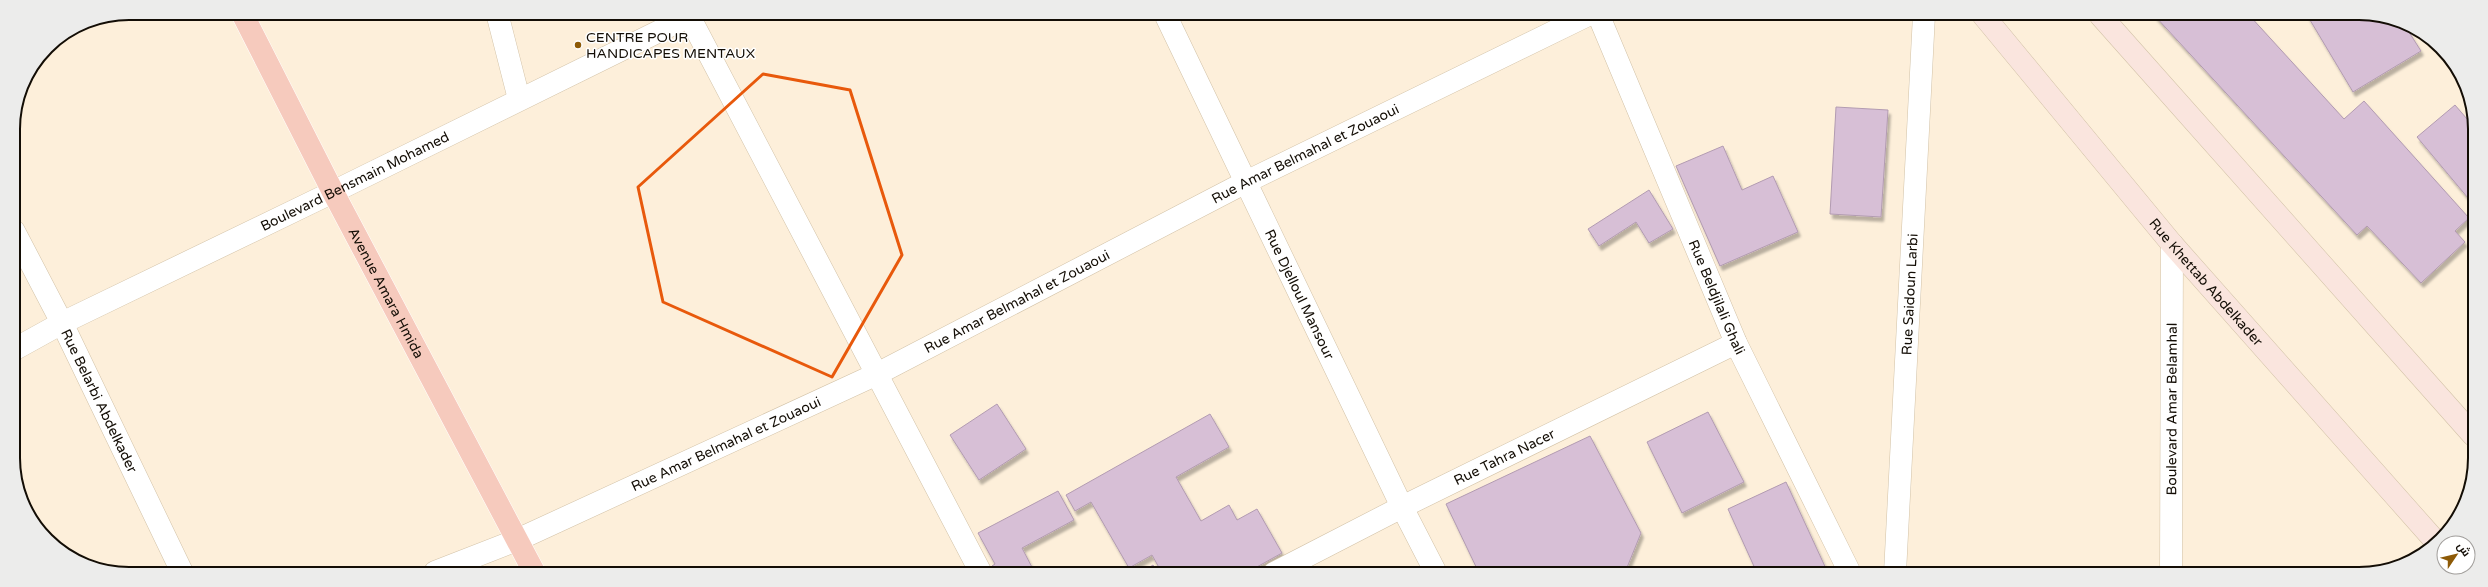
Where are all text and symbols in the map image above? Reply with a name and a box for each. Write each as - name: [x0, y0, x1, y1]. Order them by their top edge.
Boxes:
- place label: CENTRE POUR HANDICAPES MENTAUX: [586, 29, 755, 62]
- marker: CENTRE POUR HANDICAPES MENTAUX: [573, 40, 583, 50]
- street label: Rue Amar Belmahal et Zouaoui: [1208, 100, 1402, 207]
- street label: Boulevard Bensmain Mohamed: [258, 128, 452, 234]
- street label: Rue Khettab Abdelkader: [2146, 215, 2267, 350]
- street label: Avenue Amara Hmida: [345, 225, 428, 361]
- street label: Rue Djelloul Mansour: [1261, 227, 1338, 363]
- street label: Rue Saidoun Larbi: [1898, 233, 1921, 356]
- street label: Rue Beldjilali Ghali: [1685, 237, 1749, 357]
- street label: Rue Amar Belmahal et Zouaoui: [921, 246, 1112, 357]
- street label: Boulevard Amar Belamhal: [2163, 323, 2180, 495]
- street label: Rue Belarbi Abdelkader: [58, 326, 142, 476]
- street label: Rue Amar Belmahal et Zouaoui: [628, 393, 823, 495]
- street label: Rue Tahra Nacer: [1451, 424, 1558, 489]
- north arrow: [2436, 535, 2476, 575]
- text: ش: [2454, 540, 2473, 559]

